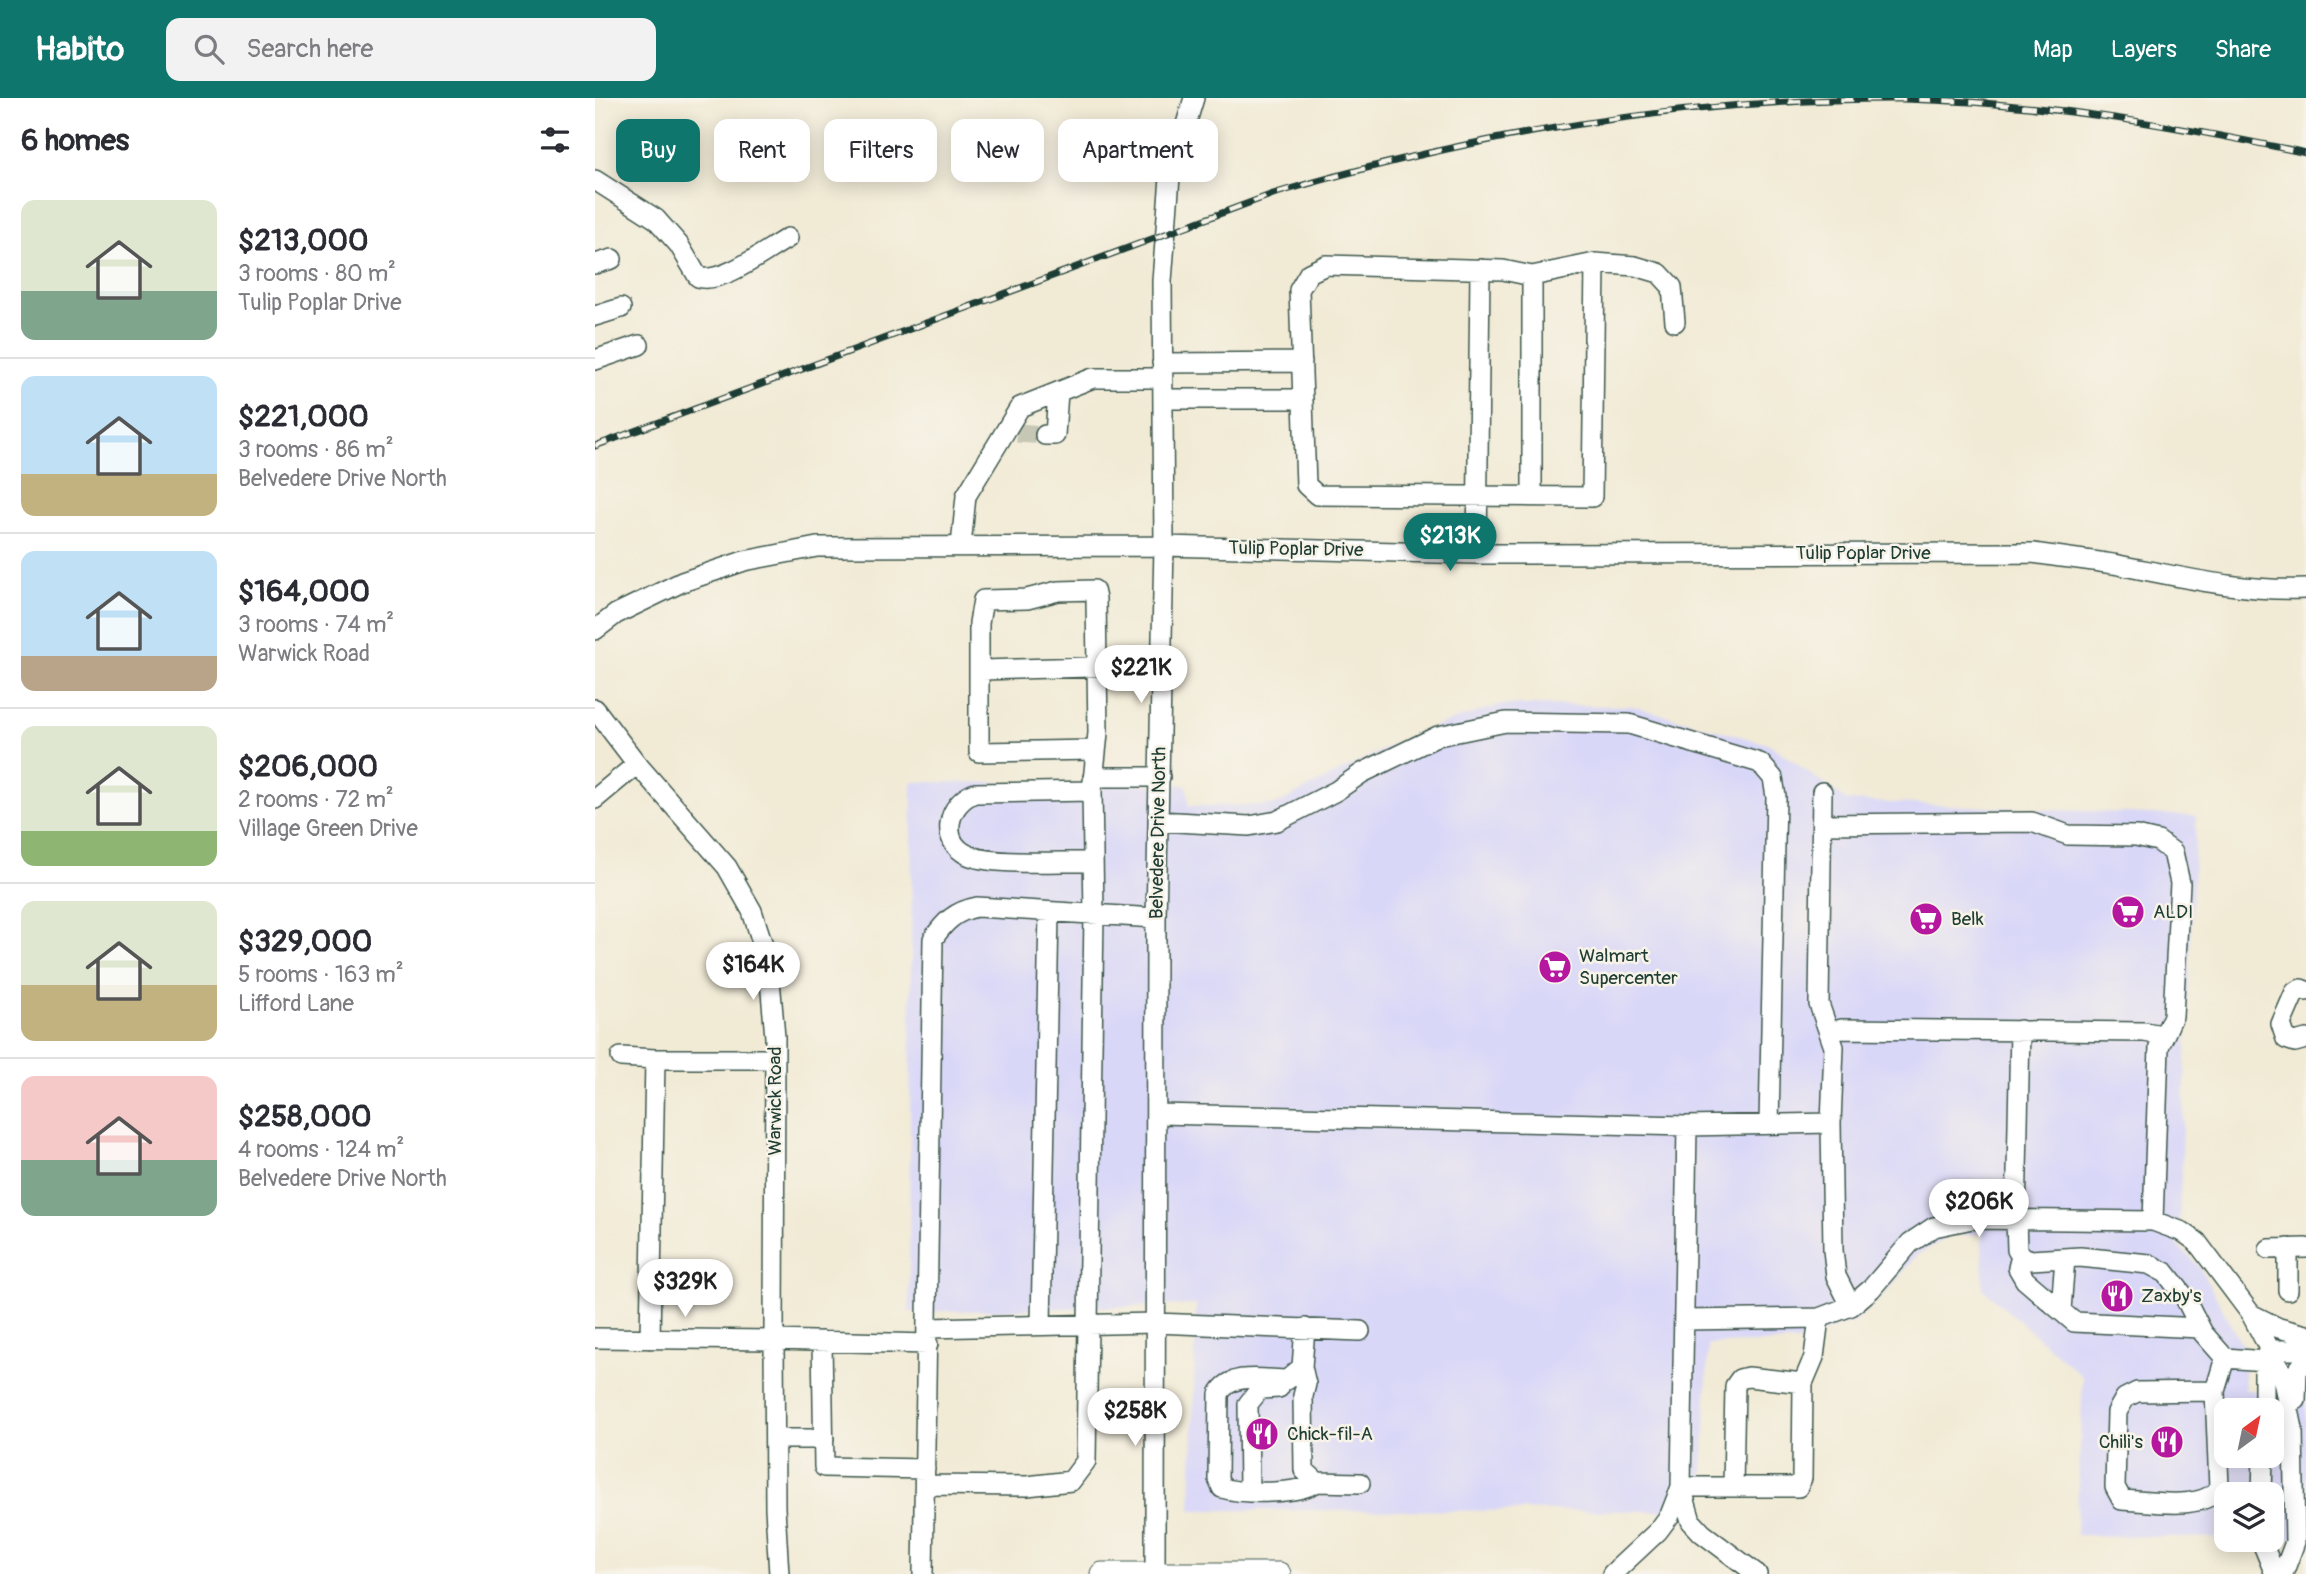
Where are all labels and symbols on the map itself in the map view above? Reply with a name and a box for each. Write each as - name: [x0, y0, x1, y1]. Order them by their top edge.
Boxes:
- pin: $213K: [1401, 514, 1499, 573]
- street label: Tulip Poplar Drive: [1228, 536, 1364, 562]
- street label: Tulip Poplar Drive: [1795, 541, 1931, 565]
- pin: $221K: [1092, 646, 1190, 705]
- street label: Belvedere Drive North: [1144, 747, 1172, 919]
- supermarket icon: ALDI: [2109, 893, 2147, 931]
- supermarket icon: Belk: [1907, 900, 1945, 938]
- place label: ALDI: [2153, 900, 2193, 924]
- place label: Belk: [1951, 907, 1984, 931]
- pin: $164K: [704, 942, 802, 1002]
- place label: Walmart Supercenter: [1579, 944, 1678, 990]
- supermarket icon: Walmart Supercenter: [1536, 948, 1574, 986]
- street label: Warwick Road: [763, 1046, 787, 1156]
- pin: $206K: [1930, 1180, 2028, 1239]
- pin: $329K: [636, 1260, 734, 1319]
- restaurant icon: Zaxby's: [2098, 1277, 2136, 1315]
- place label: Zaxby's: [2141, 1284, 2202, 1308]
- pin: $258K: [1086, 1388, 1184, 1448]
- north arrow: [2214, 1398, 2284, 1468]
- restaurant icon: Chick-fil-A: [1243, 1415, 1281, 1453]
- place label: Chick-fil-A: [1287, 1422, 1373, 1446]
- restaurant icon: Chili's: [2148, 1423, 2186, 1461]
- place label: Chili's: [2099, 1430, 2143, 1454]

